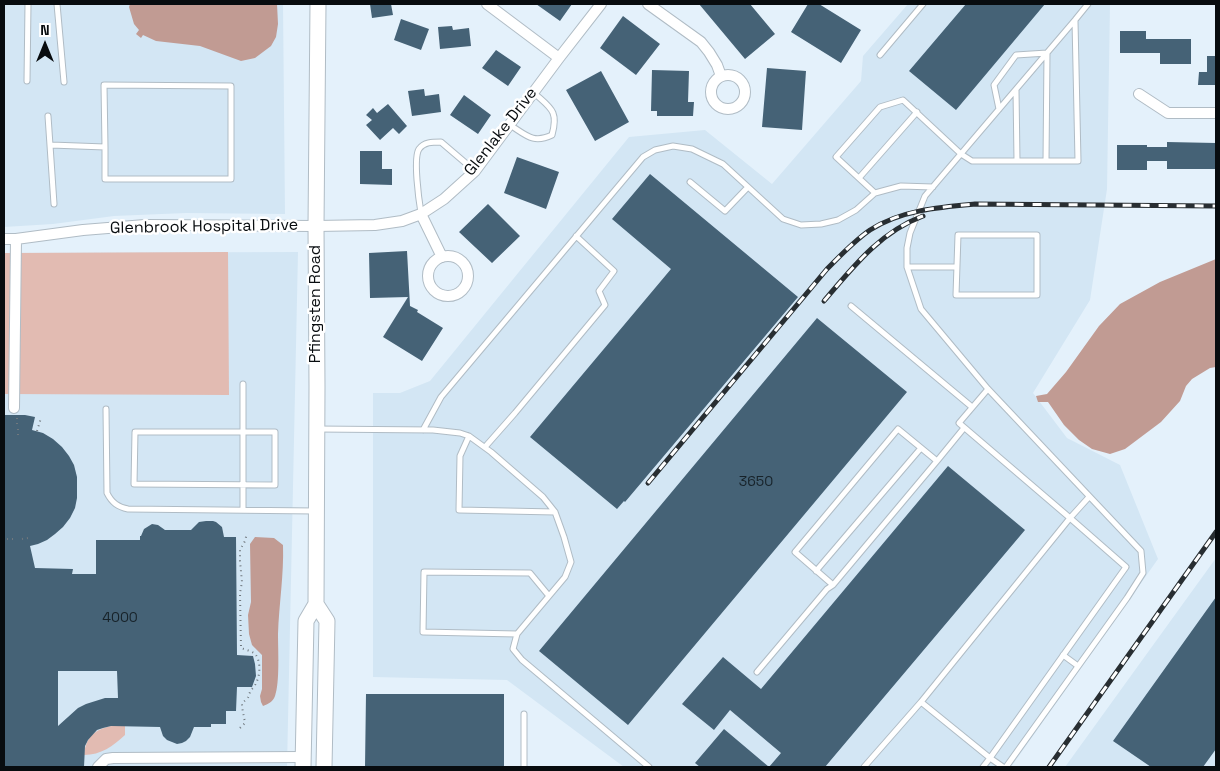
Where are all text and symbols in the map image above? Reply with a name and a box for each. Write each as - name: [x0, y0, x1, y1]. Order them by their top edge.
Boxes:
- north arrow: [20, 20, 70, 70]
- text: N: [40, 21, 50, 39]
- street label: Glenlake Drive: [461, 84, 541, 180]
- street label: Glenbrook Hospital Drive: [110, 216, 298, 238]
- street label: Pfingsten Road: [306, 245, 326, 363]
- house number: 3650: [739, 474, 773, 490]
- house number: 4000: [102, 610, 138, 626]

